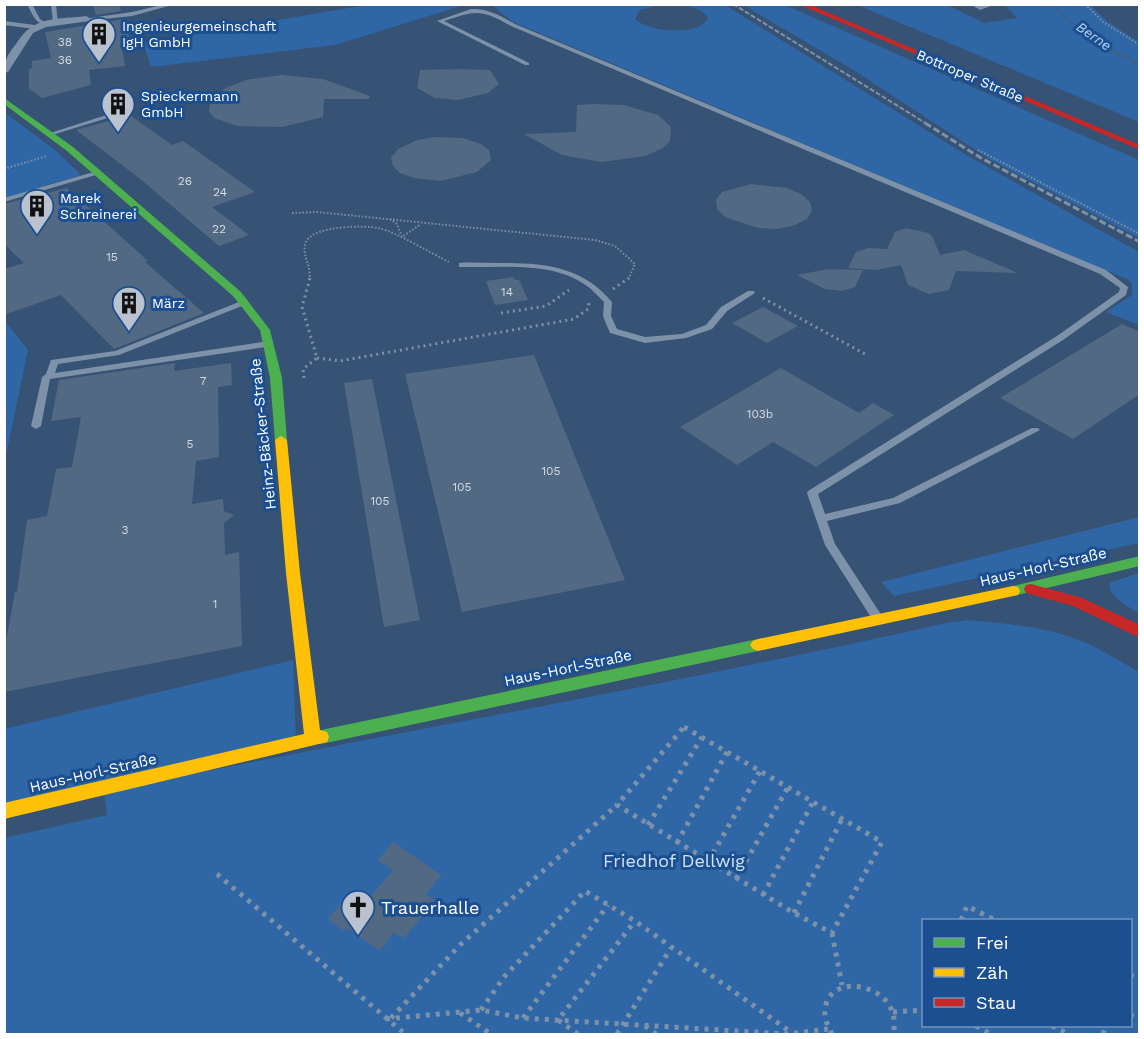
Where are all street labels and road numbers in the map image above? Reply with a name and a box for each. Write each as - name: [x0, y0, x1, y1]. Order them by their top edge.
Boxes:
- street label: Bottroper Straße: [914, 46, 1026, 106]
- street label: Heinz-Bäcker-Straße: [246, 358, 280, 510]
- street label: Haus-Horl-Straße: [978, 544, 1108, 590]
- street label: Haus-Horl-Straße: [503, 646, 633, 690]
- street label: Haus-Horl-Straße: [28, 750, 158, 796]

